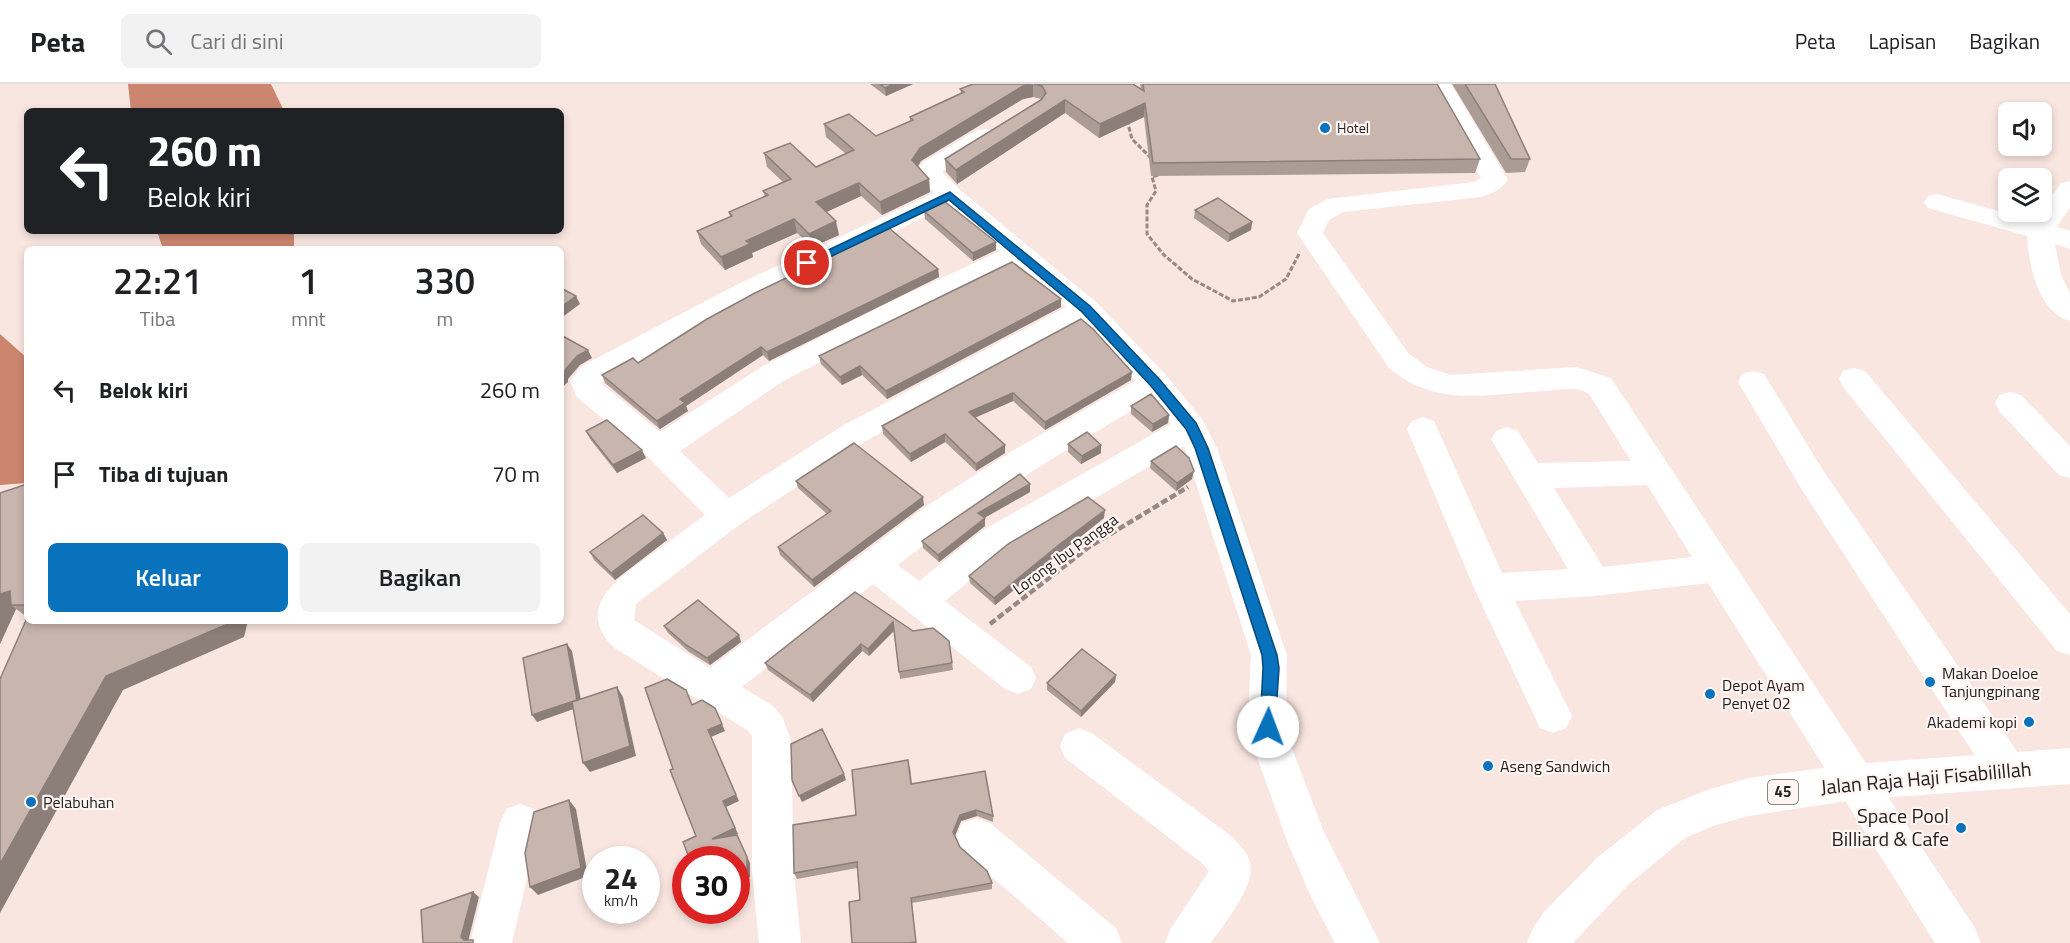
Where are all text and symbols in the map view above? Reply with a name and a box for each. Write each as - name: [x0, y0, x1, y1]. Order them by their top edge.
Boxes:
- search box: [121, 14, 541, 68]
- text: Peta: [30, 20, 85, 63]
- text: Cari di sini: [190, 24, 284, 58]
- icon: search: [142, 25, 175, 58]
- text: Peta: [1795, 25, 1836, 57]
- text: Lapisan: [1869, 25, 1936, 57]
- text: Bagikan: [1969, 25, 2040, 57]
- map controls: [1998, 102, 2052, 222]
- button: sound: [1998, 102, 2052, 156]
- place label: Hotel: [1337, 117, 1369, 138]
- text: 260 m: [147, 118, 262, 182]
- marker: Hotel: [1318, 121, 1332, 135]
- icon: left: [48, 132, 126, 210]
- button: layers: [1998, 168, 2052, 222]
- text: Belok kiri: [147, 176, 251, 217]
- pin: [781, 237, 832, 288]
- icon: arrive: [790, 246, 823, 279]
- text: 22:21: [113, 253, 202, 308]
- text: 1: [298, 253, 318, 308]
- text: 330: [415, 253, 475, 308]
- text: Tiba: [140, 303, 175, 334]
- text: mnt: [291, 303, 326, 334]
- text: m: [436, 303, 453, 334]
- text: Belok kiri: [99, 373, 188, 407]
- text: 260 m: [480, 373, 540, 407]
- icon: left: [48, 374, 81, 407]
- text: Tiba di tujuan: [99, 457, 228, 491]
- text: 70 m: [492, 457, 540, 491]
- icon: arrive: [48, 458, 81, 491]
- street label: Lorong Ibu Pangga: [1007, 508, 1123, 600]
- button: Keluar: [48, 543, 288, 612]
- button: Bagikan: [300, 543, 540, 612]
- place label: Makan Doeloe Tanjungpinang: [1942, 661, 2040, 703]
- place label: Depot Ayam Penyet 02: [1722, 673, 1805, 715]
- marker: Makan Doeloe Tanjungpinang: [1923, 675, 1937, 689]
- marker: Depot Ayam Penyet 02: [1703, 687, 1717, 701]
- position arrow: [1236, 695, 1300, 759]
- place label: Akademi kopi: [1927, 710, 2017, 734]
- marker: Akademi kopi: [2022, 715, 2036, 729]
- street label: Jalan Raja Haji Fisabilillah: [1819, 753, 2033, 802]
- place label: Aseng Sandwich: [1500, 754, 1610, 778]
- marker: Aseng Sandwich: [1481, 759, 1495, 773]
- road number: 45: [1768, 780, 1798, 804]
- place label: Pelabuhan: [43, 790, 114, 814]
- marker: Pelabuhan: [24, 795, 38, 809]
- place label: Space Pool Billiard & Cafe: [1831, 800, 1949, 854]
- marker: Space Pool Billiard & Cafe: [1954, 821, 1968, 835]
- speed limit sign: 30: [672, 846, 750, 924]
- text: 24: [604, 855, 638, 901]
- text: km/h: [604, 889, 638, 912]

